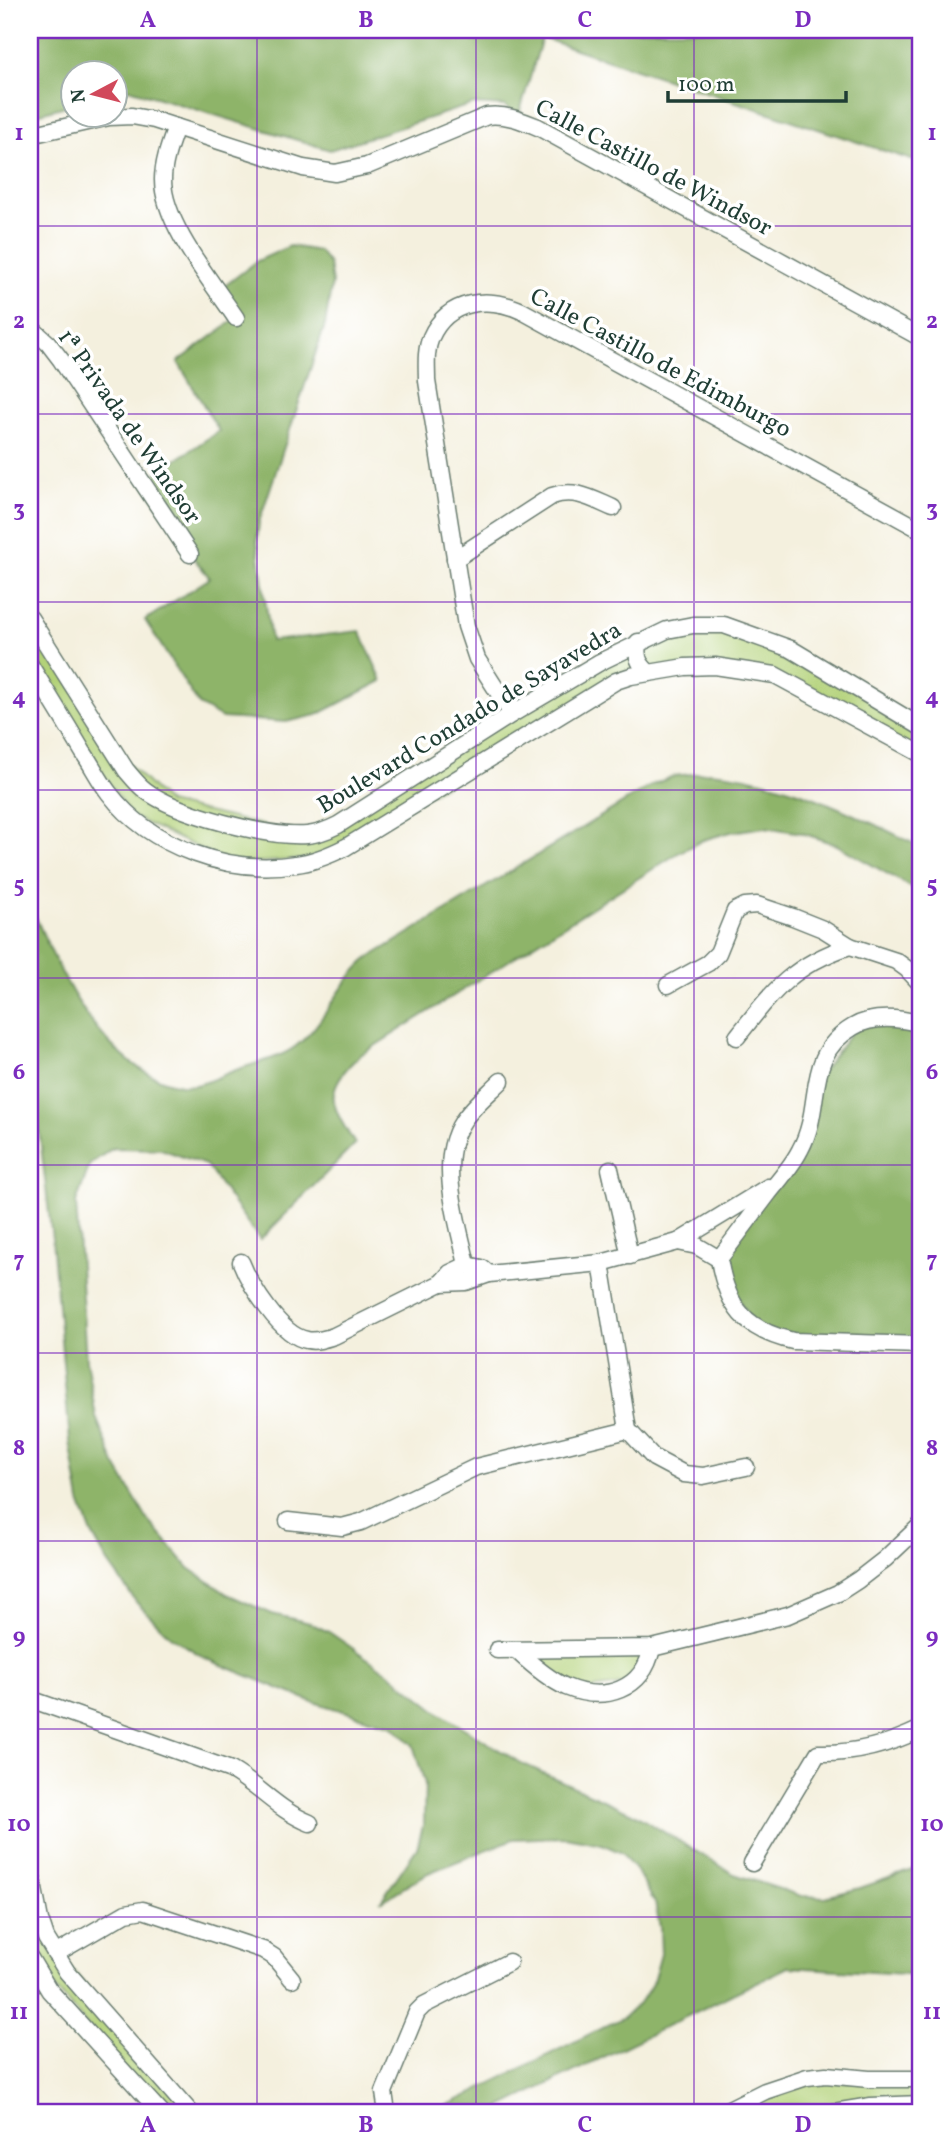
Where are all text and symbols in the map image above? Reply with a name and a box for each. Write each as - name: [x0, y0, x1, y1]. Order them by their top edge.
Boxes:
- text: A: [140, 5, 156, 37]
- text: B: [358, 5, 374, 37]
- text: C: [578, 5, 592, 37]
- text: D: [795, 5, 812, 37]
- north arrow: [60, 60, 130, 130]
- scale bar: [668, 60, 846, 104]
- text: 100 m: [678, 71, 735, 100]
- text: N: [65, 87, 93, 104]
- street label: Calle Castillo de Windsor: [528, 92, 778, 246]
- text: 1: [14, 118, 24, 150]
- text: 1: [927, 118, 937, 150]
- street label: Calle Castillo de Edimburgo: [523, 280, 797, 447]
- text: 2: [13, 306, 25, 338]
- text: 2: [926, 306, 938, 338]
- street label: 1ª Privada de Windsor: [48, 323, 209, 532]
- text: 3: [13, 494, 25, 526]
- text: 3: [926, 494, 938, 526]
- street label: Boulevard Condado de Sayavedra: [311, 614, 629, 823]
- text: 4: [12, 682, 26, 714]
- text: 4: [925, 682, 939, 714]
- text: 5: [13, 870, 25, 902]
- text: 5: [926, 870, 938, 902]
- text: 6: [13, 1057, 25, 1089]
- text: 6: [926, 1057, 938, 1089]
- text: 7: [14, 1245, 25, 1277]
- text: 7: [927, 1245, 938, 1277]
- text: 8: [13, 1433, 25, 1465]
- text: 8: [926, 1433, 938, 1465]
- text: 9: [13, 1621, 25, 1653]
- text: 9: [926, 1621, 938, 1653]
- text: 10: [7, 1809, 31, 1841]
- text: 10: [920, 1809, 944, 1841]
- text: 11: [10, 1997, 28, 2029]
- text: 11: [923, 1997, 941, 2029]
- text: A: [140, 2110, 156, 2142]
- text: B: [358, 2110, 374, 2142]
- text: C: [578, 2110, 592, 2142]
- text: D: [795, 2110, 812, 2142]

